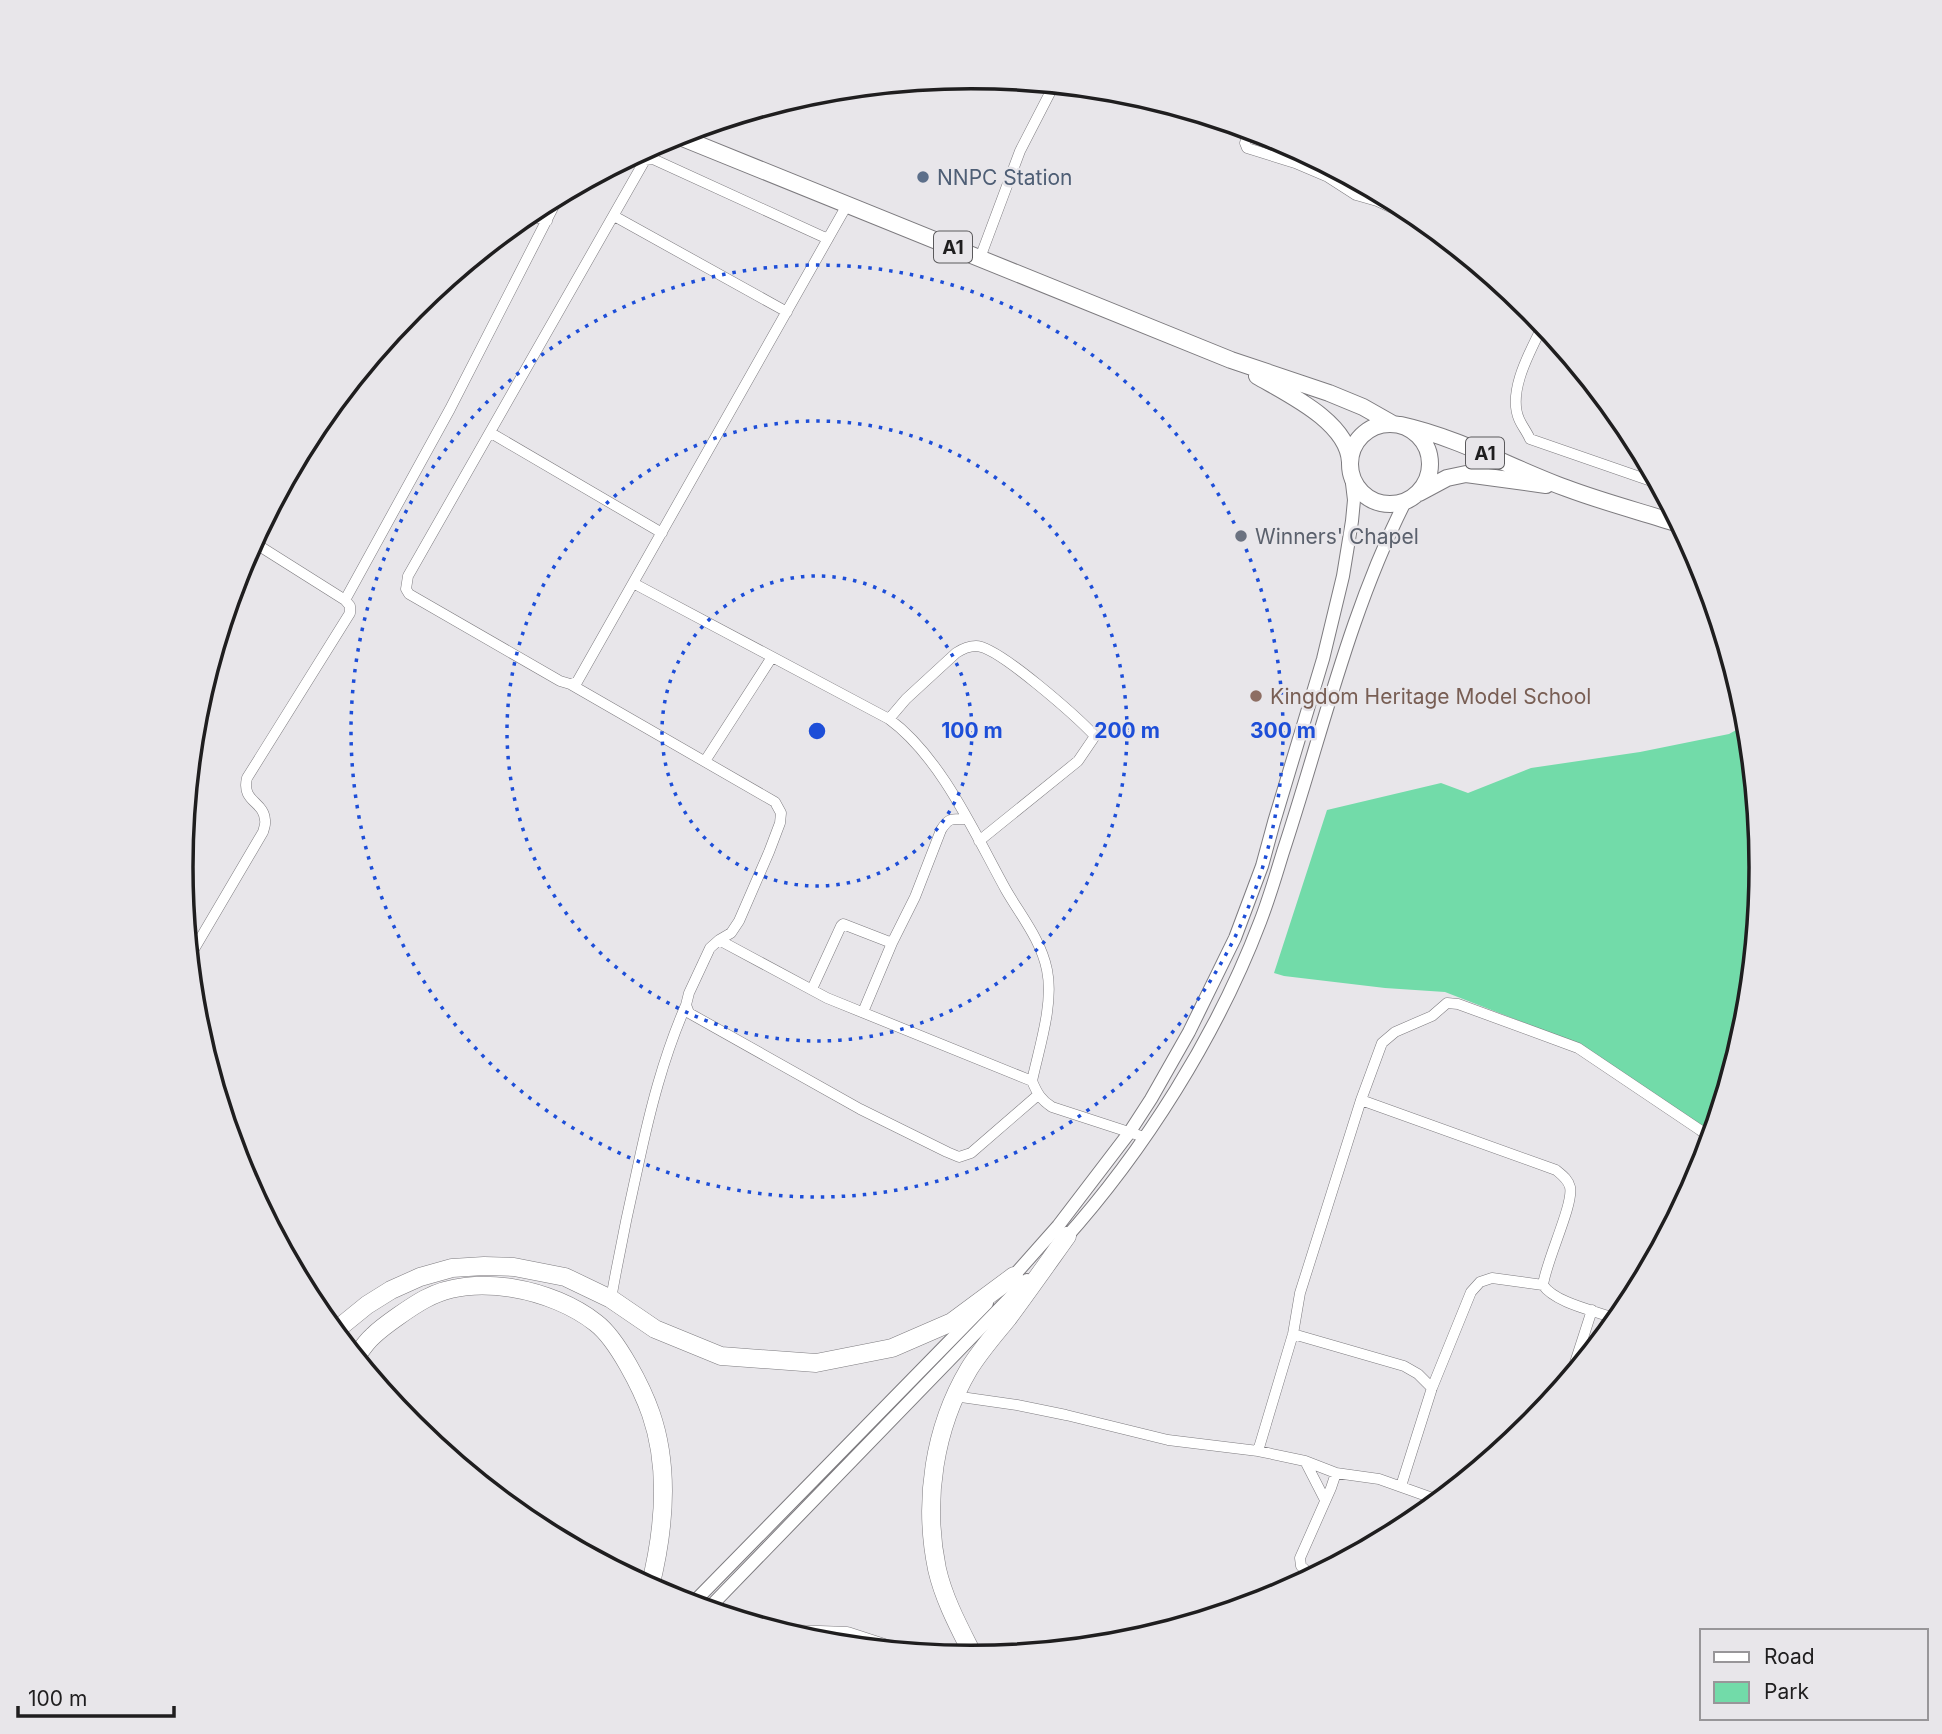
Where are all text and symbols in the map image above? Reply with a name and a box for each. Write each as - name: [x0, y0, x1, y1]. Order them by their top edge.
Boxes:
- place label: NNPC Station: [937, 165, 1073, 190]
- marker: NNPC Station: [915, 169, 931, 185]
- road number: A1: [934, 232, 972, 262]
- road number: A1: [1466, 437, 1504, 468]
- place label: Winners' Chapel: [1255, 524, 1419, 549]
- marker: Winners' Chapel: [1233, 528, 1249, 544]
- place label: Kingdom Heritage Model School: [1270, 684, 1591, 709]
- marker: Kingdom Heritage Model School: [1248, 688, 1264, 704]
- text: 100 m: [941, 718, 1003, 743]
- text: 200 m: [1094, 718, 1160, 743]
- text: 300 m: [1250, 718, 1316, 743]
- centre of rings: [805, 719, 829, 743]
- legend: [1700, 1629, 1928, 1720]
- text: Road: [1764, 1644, 1815, 1669]
- scale bar: [18, 1674, 173, 1718]
- text: Park: [1764, 1679, 1809, 1704]
- text: 100 m: [28, 1686, 87, 1711]

